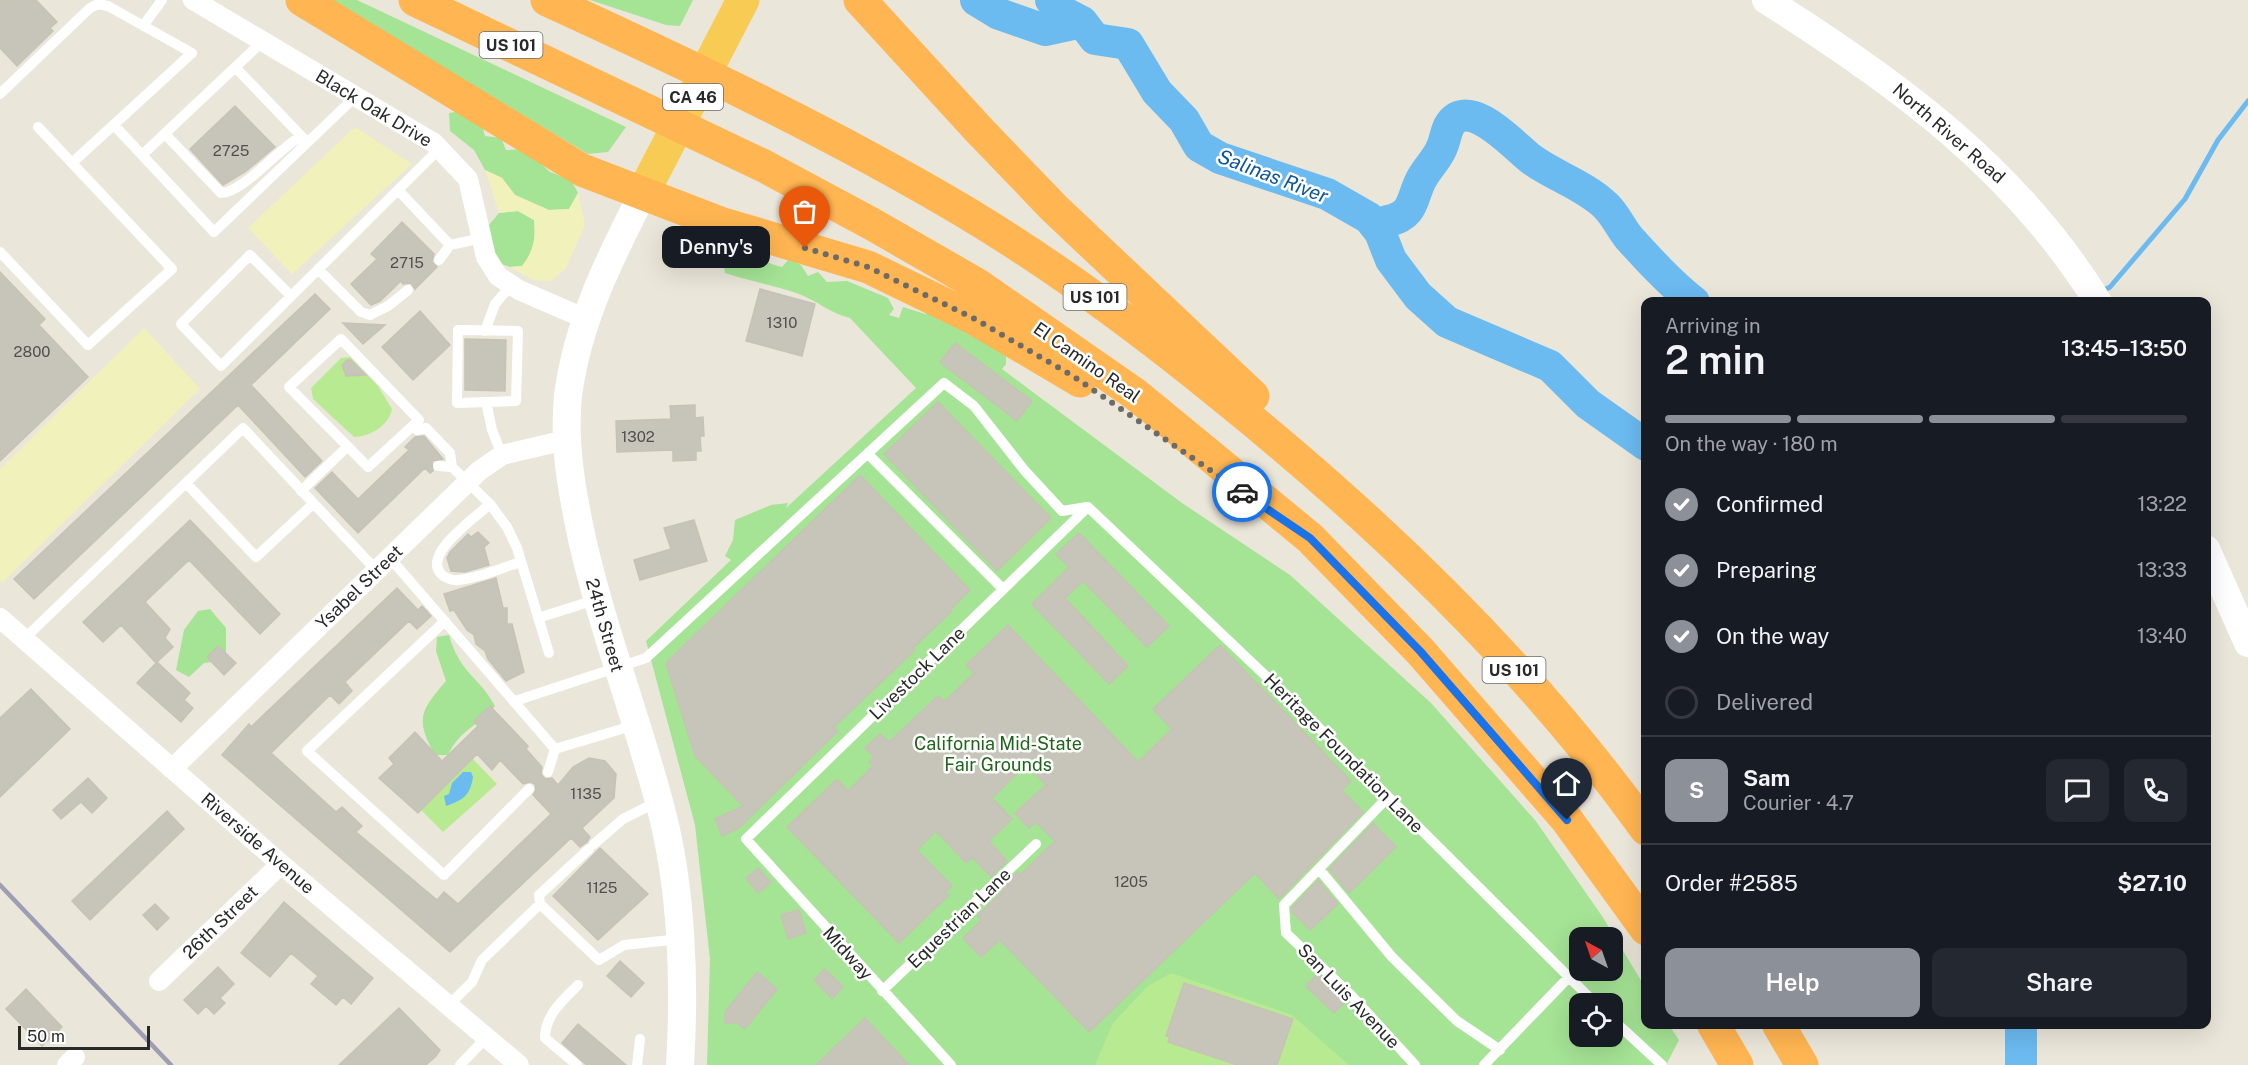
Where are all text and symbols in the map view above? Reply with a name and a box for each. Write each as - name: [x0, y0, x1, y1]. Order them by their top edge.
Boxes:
- road number: US 101: [480, 32, 542, 58]
- street label: Black Oak Drive: [312, 65, 436, 151]
- street label: North River Road: [1889, 79, 2009, 187]
- road number: CA 46: [663, 84, 723, 110]
- house number: 2725: [213, 142, 249, 159]
- water label: Salinas River: [1214, 144, 1332, 208]
- pin: [779, 186, 830, 248]
- icon: bag: [788, 195, 821, 228]
- callout: Denny's: [661, 227, 769, 269]
- text: Denny's: [679, 235, 753, 259]
- house number: 2715: [390, 254, 424, 271]
- road number: US 101: [1064, 284, 1126, 310]
- house number: 1310: [767, 314, 797, 331]
- text: Arriving in: [1665, 314, 1760, 338]
- street label: El Camino Real: [1030, 317, 1144, 407]
- text: 13:45–13:50: [2061, 335, 2187, 361]
- text: 2 min: [1665, 337, 1766, 383]
- house number: 2800: [14, 343, 50, 360]
- house number: 1302: [621, 428, 655, 445]
- text: On the way · 180 m: [1665, 432, 1837, 456]
- courier: [1212, 462, 1272, 522]
- icon: car: [1226, 476, 1259, 509]
- icon: check: [1665, 488, 1698, 521]
- text: Confirmed: [1716, 491, 1823, 517]
- text: 13:22: [2138, 492, 2187, 516]
- street label: Ysabel Street: [311, 541, 407, 633]
- icon: check: [1665, 554, 1698, 587]
- text: Preparing: [1716, 557, 1817, 583]
- text: 13:33: [2137, 558, 2187, 582]
- street label: 24th Street: [582, 576, 628, 674]
- icon: check: [1665, 620, 1698, 653]
- street label: Livestock Lane: [865, 622, 969, 724]
- text: On the way: [1716, 623, 1829, 649]
- text: 13:40: [2137, 624, 2187, 648]
- road number: US 101: [1482, 657, 1546, 683]
- street label: Heritage Foundation Lane: [1260, 669, 1428, 837]
- text: Delivered: [1716, 689, 1813, 715]
- park label: California Mid-State Fair Grounds: [914, 733, 1082, 775]
- pin: [1541, 758, 1592, 820]
- button: chat: [2046, 759, 2109, 822]
- button: phone: [2124, 759, 2187, 822]
- text: Sam: [1743, 765, 1790, 791]
- icon: home: [1550, 767, 1583, 800]
- text: S: [1689, 777, 1704, 803]
- house number: 1135: [570, 785, 602, 802]
- street label: Riverside Avenue: [197, 788, 319, 898]
- text: Courier · 4.7: [1743, 791, 1854, 815]
- street label: Equestrian Lane: [903, 864, 1015, 972]
- text: Order #2585: [1665, 870, 1798, 896]
- text: $27.10: [2117, 870, 2187, 896]
- house number: 1205: [1114, 873, 1148, 890]
- house number: 1125: [587, 879, 617, 896]
- street label: 26th Street: [178, 881, 262, 963]
- street label: Midway: [819, 922, 878, 984]
- north arrow: [1569, 927, 1623, 981]
- map controls: [1569, 927, 1623, 1047]
- street label: San Luis Avenue: [1294, 939, 1404, 1053]
- button: Help: [1665, 948, 1920, 1017]
- button: Share: [1932, 948, 2187, 1017]
- button: locate: [1569, 993, 1623, 1047]
- scale bar: [18, 1023, 150, 1050]
- text: 50 m: [27, 1027, 65, 1046]

